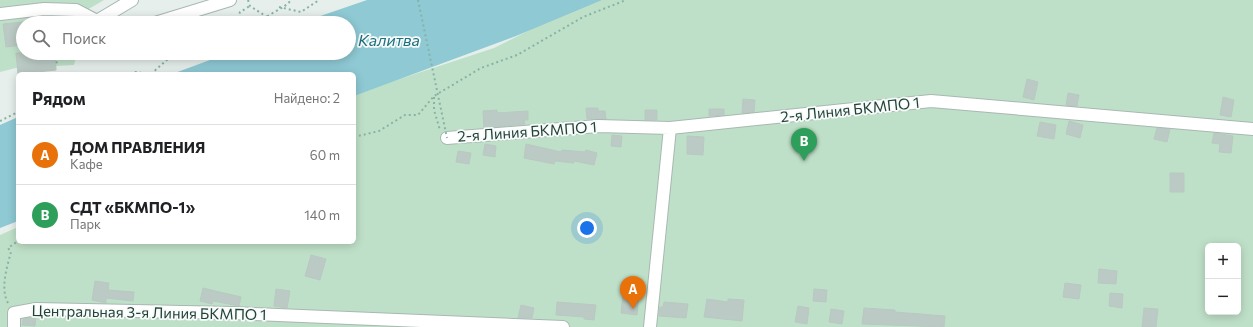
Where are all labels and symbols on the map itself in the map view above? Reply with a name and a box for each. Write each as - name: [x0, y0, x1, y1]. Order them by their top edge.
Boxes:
- water label: Калитва: [358, 30, 420, 49]
- street label: 2-я Линия БКМПО 1: [779, 93, 920, 125]
- street label: 2-я Линия БКМПО 1: [457, 117, 597, 145]
- pin: B: [791, 128, 817, 161]
- your location: [577, 218, 597, 238]
- pin: A: [620, 276, 646, 309]
- street label: Центральная 3-я Линия БКМПО 1: [31, 301, 267, 323]

